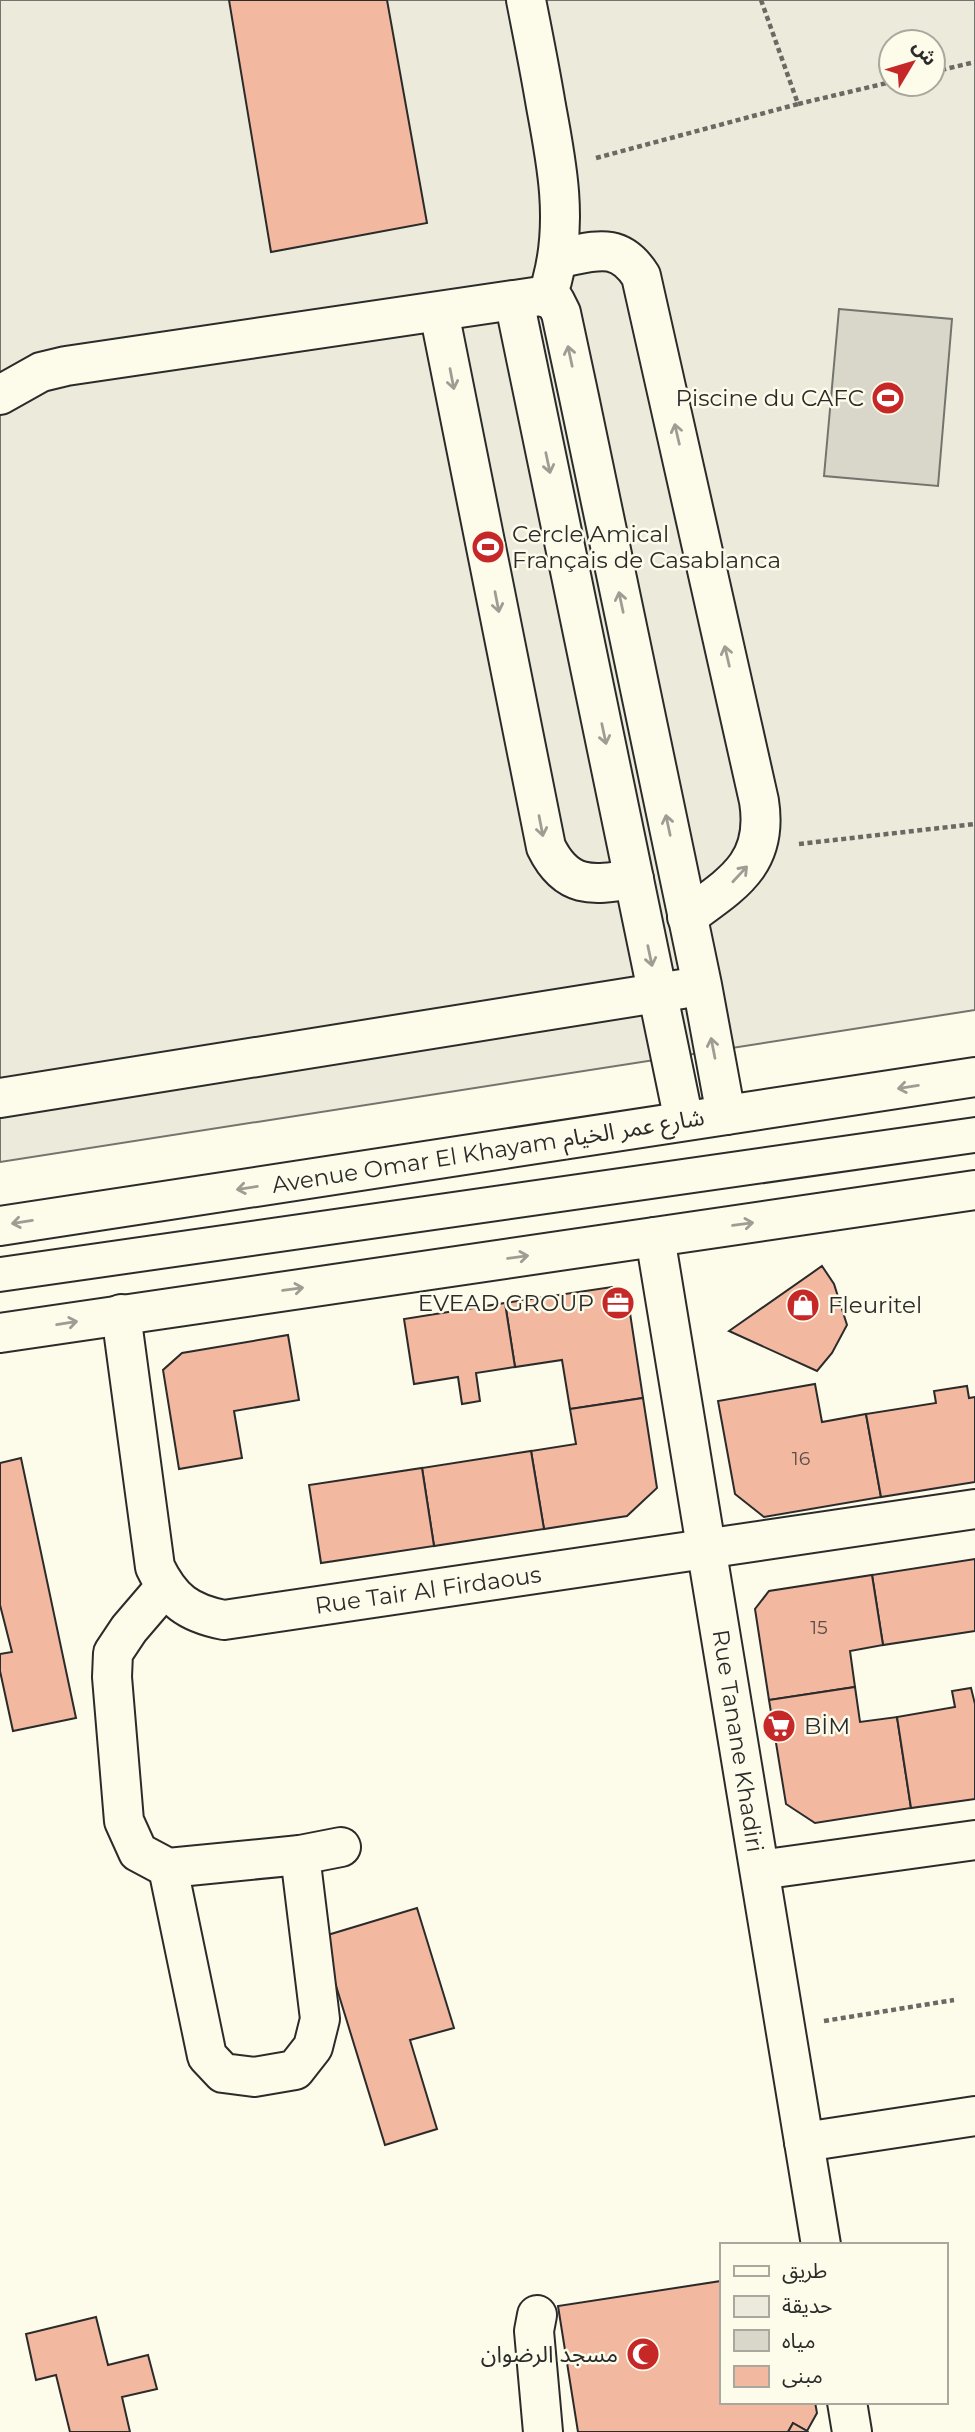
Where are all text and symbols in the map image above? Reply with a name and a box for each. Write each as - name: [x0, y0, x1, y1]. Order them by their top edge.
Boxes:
- north arrow: [877, 28, 947, 98]
- text: ش: [908, 36, 942, 70]
- one-way arrow: [562, 345, 576, 368]
- one-way arrow: [446, 367, 460, 390]
- sports icon: Piscine du CAFC: [869, 379, 907, 417]
- place label: Piscine du CAFC: [676, 384, 864, 412]
- one-way arrow: [670, 423, 683, 446]
- one-way arrow: [541, 451, 555, 474]
- place label: Cercle Amical Français de Casablanca: [512, 520, 781, 574]
- sports icon: Cercle Amical Français de Casablanca: [469, 528, 507, 566]
- one-way arrow: [490, 590, 504, 613]
- one-way arrow: [614, 591, 628, 614]
- one-way arrow: [719, 645, 733, 668]
- one-way arrow: [597, 722, 611, 745]
- one-way arrow: [535, 814, 549, 836]
- one-way arrow: [661, 814, 674, 837]
- one-way arrow: [732, 866, 749, 883]
- one-way arrow: [644, 944, 658, 967]
- one-way arrow: [706, 1037, 720, 1060]
- one-way arrow: [897, 1081, 919, 1094]
- street label: Avenue Omar El Khayam شارع عمر الخيام: [270, 1103, 707, 1203]
- one-way arrow: [236, 1182, 259, 1195]
- one-way arrow: [11, 1216, 34, 1229]
- one-way arrow: [731, 1217, 754, 1230]
- one-way arrow: [506, 1250, 529, 1263]
- one-way arrow: [281, 1283, 303, 1296]
- office icon: EVEAD GROUP: [599, 1284, 637, 1322]
- shop icon: Fleuritel: [784, 1286, 822, 1324]
- place label: EVEAD GROUP: [418, 1289, 594, 1317]
- place label: Fleuritel: [828, 1291, 922, 1319]
- one-way arrow: [56, 1316, 78, 1329]
- house number: 16: [792, 1447, 810, 1470]
- street label: Rue Tair Al Firdaous: [313, 1560, 543, 1620]
- house number: 15: [810, 1616, 828, 1639]
- street label: Rue Tanane Khadiri: [707, 1628, 769, 1854]
- supermarket icon: BİM: [760, 1707, 798, 1745]
- place label: BİM: [804, 1712, 850, 1740]
- legend: [720, 2243, 947, 2404]
- text: طريق: [782, 2258, 827, 2284]
- text: حديقة: [782, 2293, 832, 2318]
- text: مياه: [782, 2328, 815, 2353]
- mosque icon: مسجد الرضوان: [624, 2335, 662, 2373]
- place label: مسجد الرضوان: [481, 2340, 618, 2368]
- text: مبنى: [782, 2363, 823, 2388]

